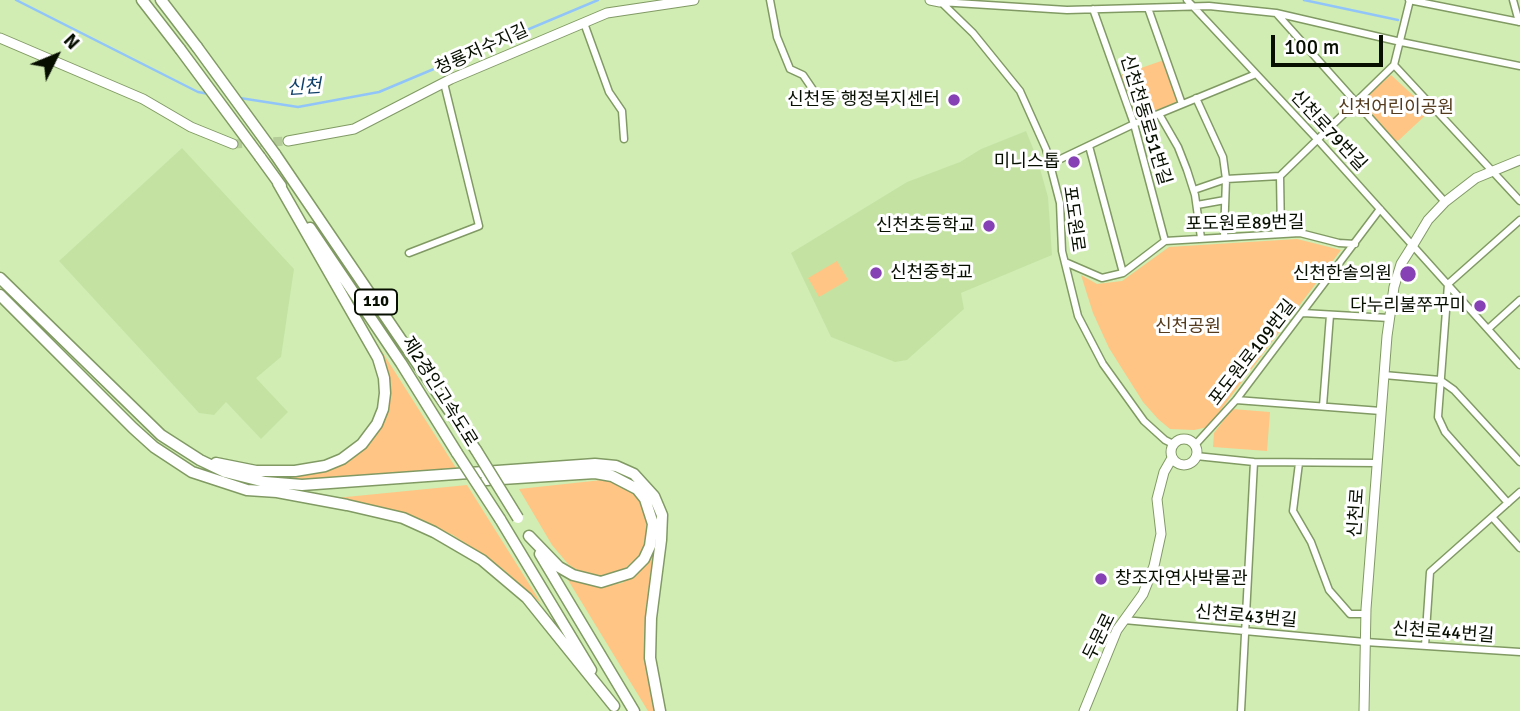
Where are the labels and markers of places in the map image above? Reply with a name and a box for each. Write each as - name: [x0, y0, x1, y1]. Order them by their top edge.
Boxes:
- place label: 신천동 행정복지센터: [787, 89, 940, 111]
- marker: 신천동 행정복지센터: [946, 92, 962, 108]
- place label: 미니스톱: [994, 151, 1060, 173]
- marker: 미니스톱: [1066, 154, 1082, 170]
- place label: 신천초등학교: [876, 215, 975, 237]
- marker: 신천초등학교: [981, 218, 997, 234]
- place label: 신천중학교: [890, 262, 973, 284]
- place label: 신천한솔의원: [1293, 263, 1392, 285]
- marker: 신천한솔의원: [1398, 264, 1418, 284]
- marker: 신천중학교: [868, 265, 884, 281]
- place label: 다누리불쭈꾸미: [1350, 295, 1466, 317]
- marker: 다누리불쭈꾸미: [1472, 298, 1488, 314]
- place label: 창조자연사박물관: [1115, 568, 1247, 590]
- marker: 창조자연사박물관: [1093, 571, 1109, 587]

